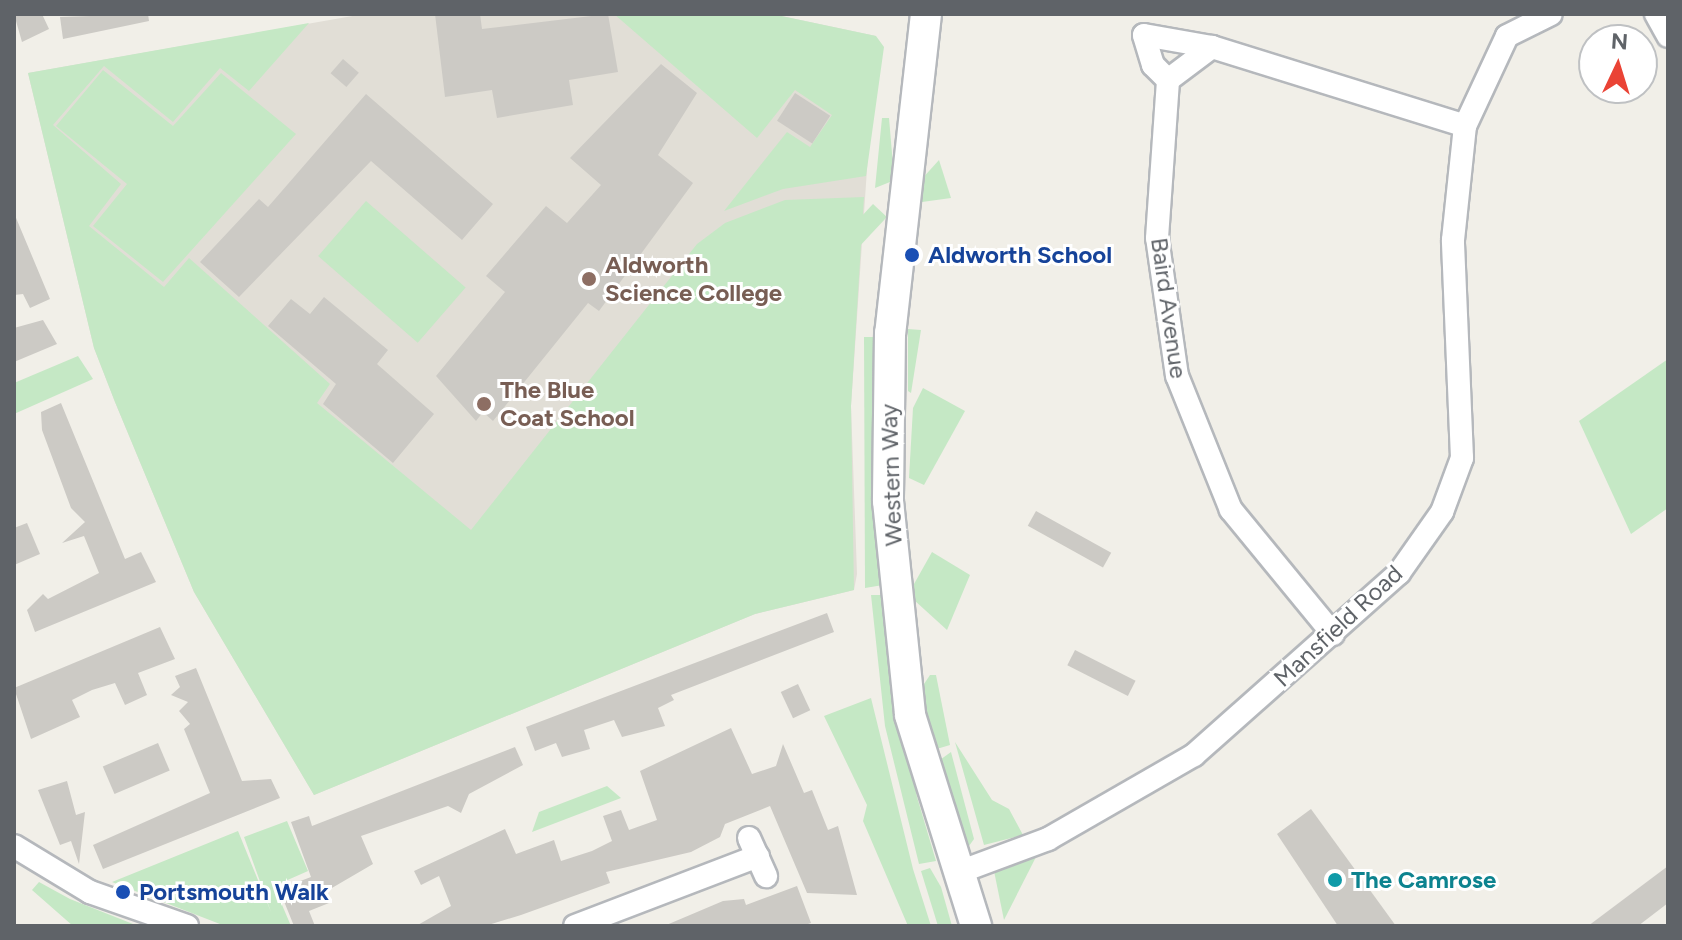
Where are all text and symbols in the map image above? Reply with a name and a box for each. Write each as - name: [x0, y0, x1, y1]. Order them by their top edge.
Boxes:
- north arrow: [1578, 24, 1658, 104]
- text: N: [1610, 27, 1629, 56]
- street label: Baird Avenue: [1145, 236, 1193, 380]
- place label: Aldworth School: [928, 241, 1112, 269]
- marker: Aldworth School: [903, 246, 921, 264]
- place label: Aldworth Science College: [605, 251, 782, 307]
- marker: Aldworth Science College: [580, 270, 598, 288]
- place label: The Blue Coat School: [500, 376, 635, 432]
- marker: The Blue Coat School: [475, 395, 493, 413]
- street label: Western Way: [874, 403, 908, 547]
- street label: Mansfield Road: [1268, 559, 1408, 693]
- place label: The Camrose: [1351, 866, 1496, 894]
- marker: The Camrose: [1326, 871, 1344, 889]
- place label: Portsmouth Walk: [139, 878, 329, 906]
- marker: Portsmouth Walk: [114, 883, 132, 901]

